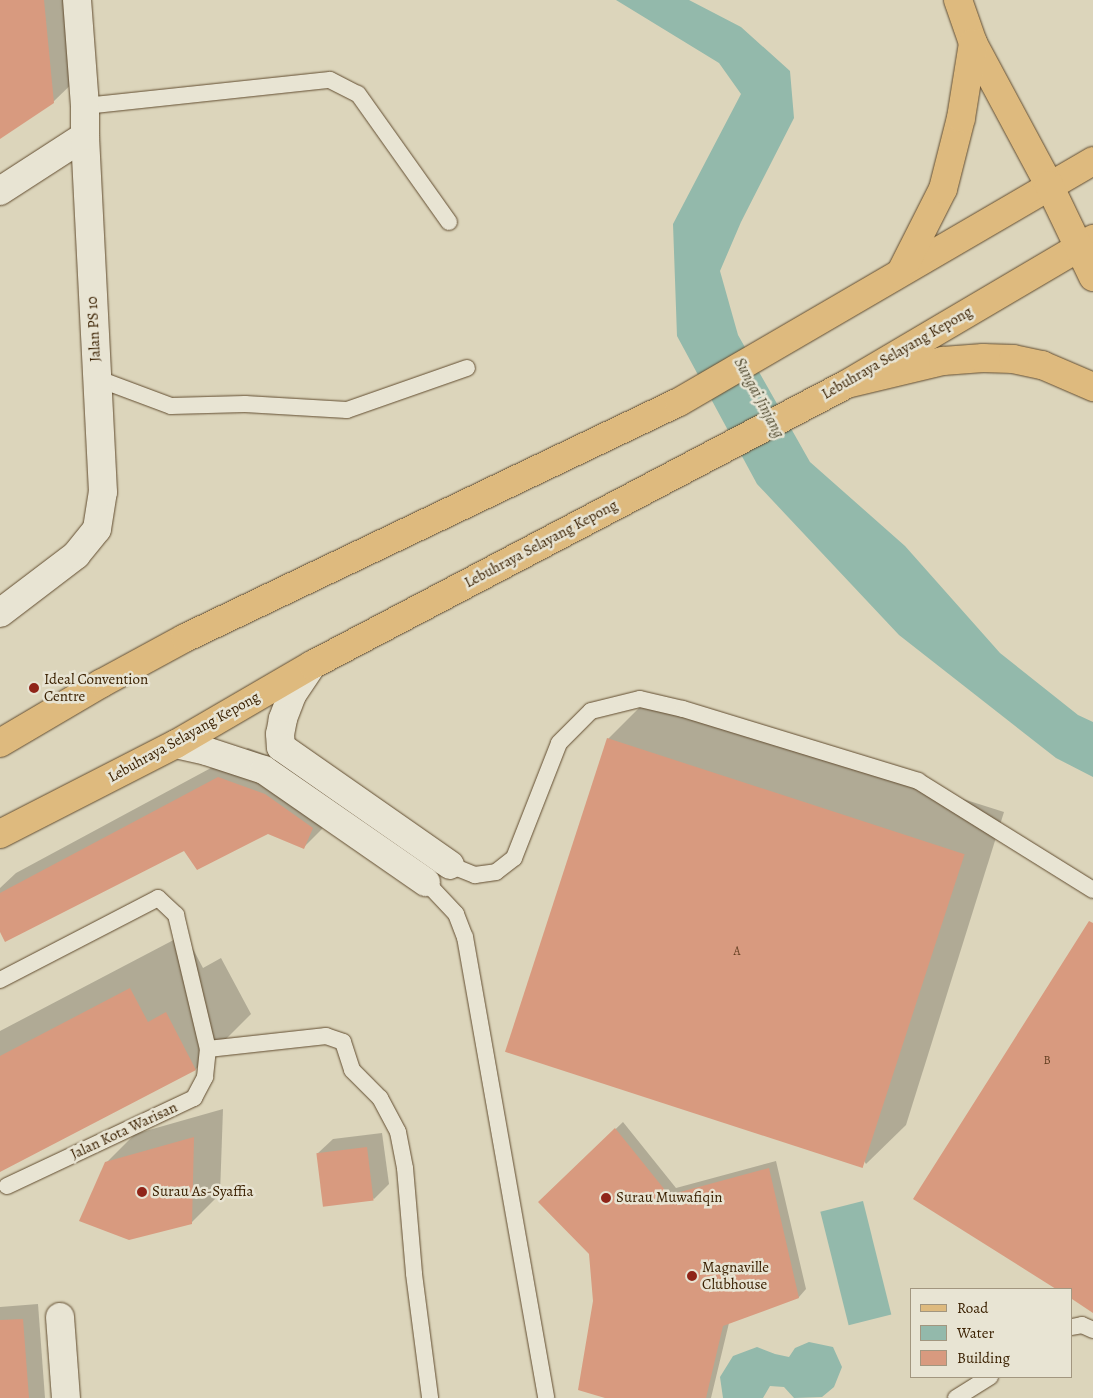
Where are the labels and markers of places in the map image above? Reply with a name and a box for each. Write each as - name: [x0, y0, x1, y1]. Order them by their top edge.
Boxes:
- place label: Ideal Convention Centre: [44, 670, 148, 705]
- marker: Ideal Convention Centre: [28, 682, 40, 694]
- place label: Surau As-Syaffia: [152, 1183, 254, 1201]
- marker: Surau As-Syaffia: [136, 1186, 148, 1198]
- place label: Surau Muwafiqin: [616, 1189, 723, 1207]
- marker: Surau Muwafiqin: [600, 1192, 612, 1204]
- place label: Magnaville Clubhouse: [702, 1258, 769, 1293]
- marker: Magnaville Clubhouse: [686, 1270, 698, 1282]

